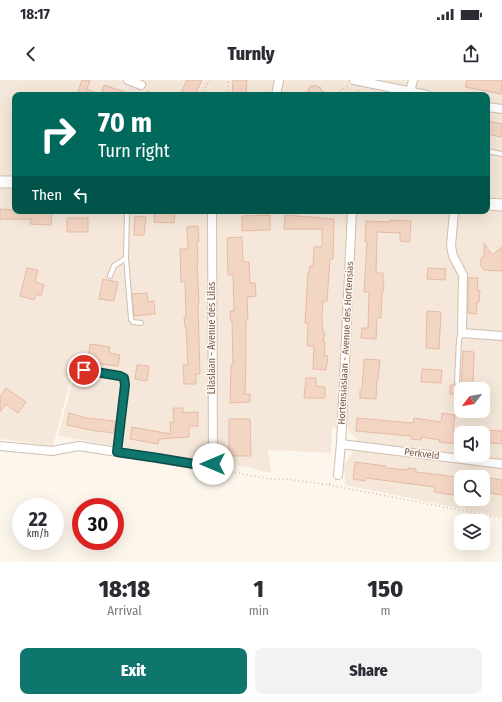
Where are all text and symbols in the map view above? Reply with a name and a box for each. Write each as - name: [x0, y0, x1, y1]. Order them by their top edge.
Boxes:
- text: 18:17: [20, 5, 50, 23]
- icon: back: [20, 43, 42, 65]
- text: Turnly: [227, 43, 275, 65]
- icon: share: [460, 43, 482, 65]
- text: 70 m: [98, 106, 152, 139]
- icon: right: [32, 108, 84, 160]
- text: Turn right: [98, 140, 170, 162]
- icon: left: [70, 184, 92, 206]
- text: Then: [32, 186, 62, 204]
- street label: Hortensiaslaan - Avenue des Hortensias: [336, 261, 356, 425]
- street label: Lilaslaan - Avenue des Lilas: [206, 282, 218, 394]
- pin: [67, 353, 101, 387]
- icon: arrive: [73, 359, 95, 381]
- north arrow: [454, 382, 490, 418]
- map controls: [454, 382, 490, 550]
- button: sound: [454, 426, 490, 462]
- position arrow: [192, 443, 234, 485]
- street label: Perkveld: [404, 446, 440, 462]
- button: search: [454, 470, 490, 506]
- speed limit sign: 30: [72, 498, 124, 550]
- text: 22: [29, 507, 47, 531]
- button: layers: [454, 514, 490, 550]
- text: km/h: [27, 528, 49, 540]
- text: 18:18: [99, 575, 150, 603]
- text: 1: [254, 575, 264, 603]
- text: 150: [368, 575, 403, 603]
- text: Arrival: [107, 603, 142, 618]
- text: min: [249, 603, 269, 618]
- text: m: [380, 603, 390, 618]
- button: Exit: [20, 648, 247, 694]
- button: Share: [255, 648, 482, 694]

